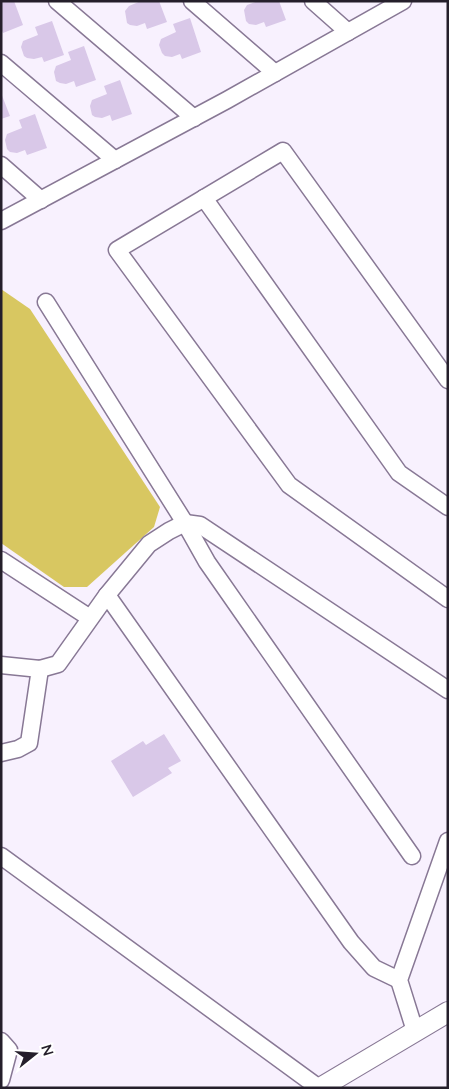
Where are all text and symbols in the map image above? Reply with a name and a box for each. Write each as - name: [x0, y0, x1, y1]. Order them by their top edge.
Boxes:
- north arrow: [10, 1029, 60, 1079]
- text: N: [38, 1042, 58, 1058]

